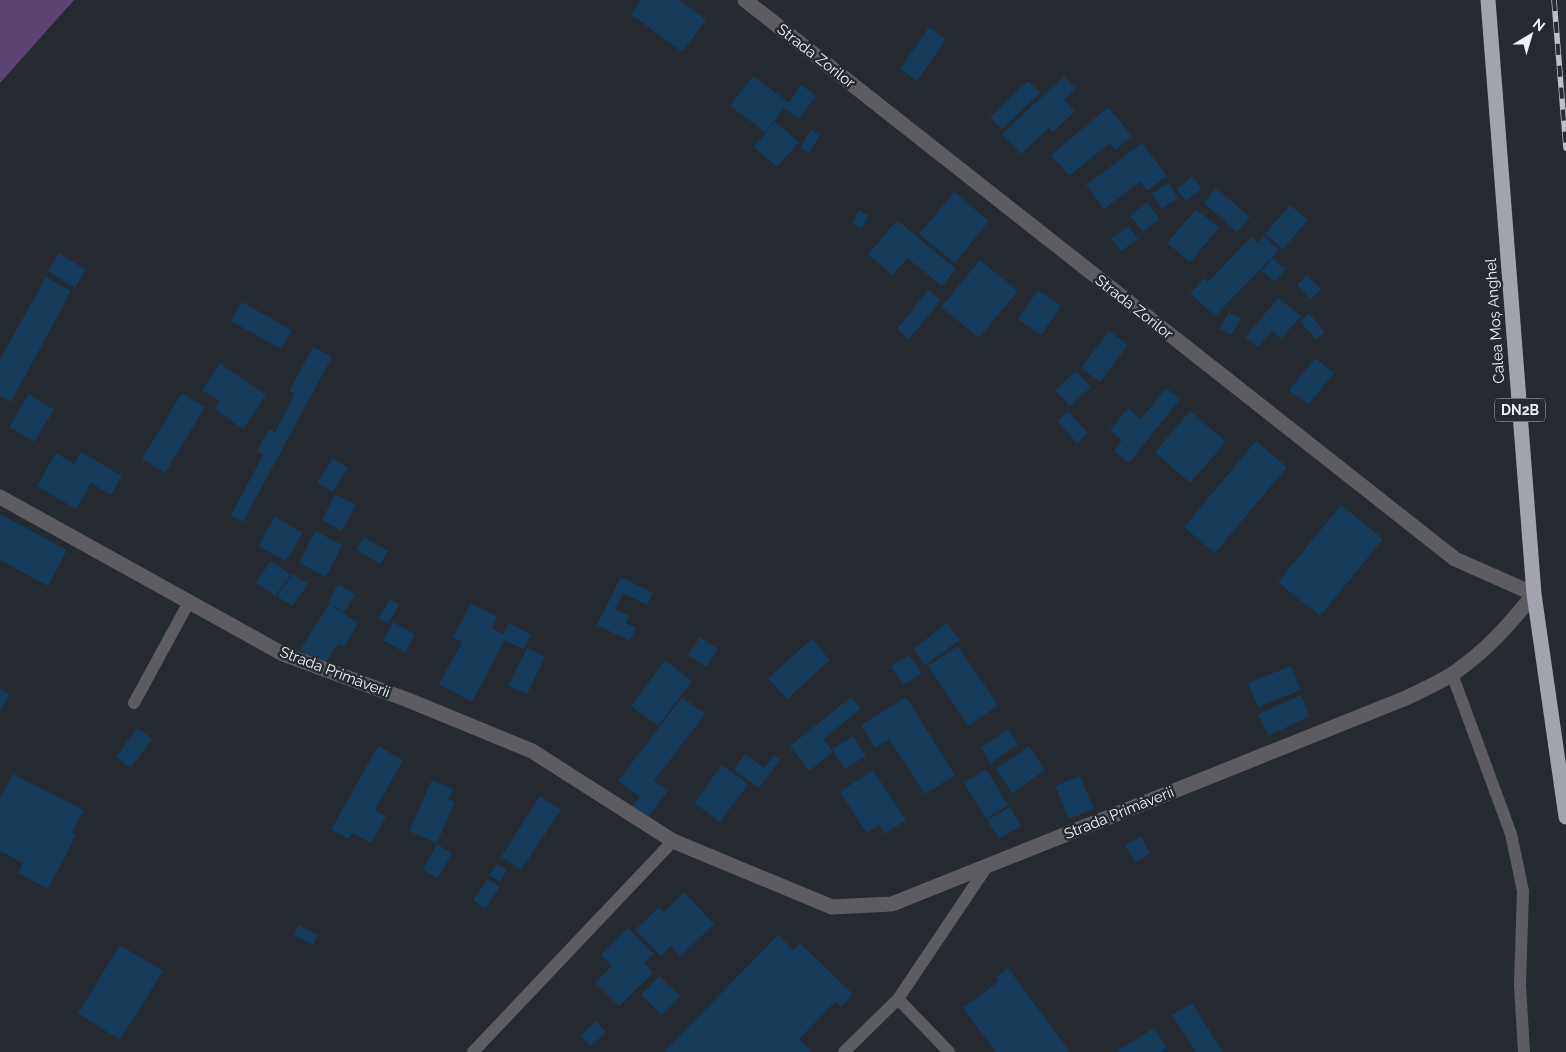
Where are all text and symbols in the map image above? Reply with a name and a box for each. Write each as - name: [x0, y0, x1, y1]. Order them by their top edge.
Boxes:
- north arrow: [1506, 10, 1556, 60]
- text: N: [1530, 15, 1548, 34]
- street label: Strada Zorilor: [774, 20, 859, 92]
- street label: Calea Moș Anghel: [1482, 257, 1508, 384]
- street label: Strada Zorilor: [1092, 271, 1177, 343]
- road number: DN2B: [1495, 398, 1545, 422]
- street label: Strada Primăverii: [277, 643, 393, 701]
- street label: Strada Primăverii: [1062, 783, 1176, 843]

